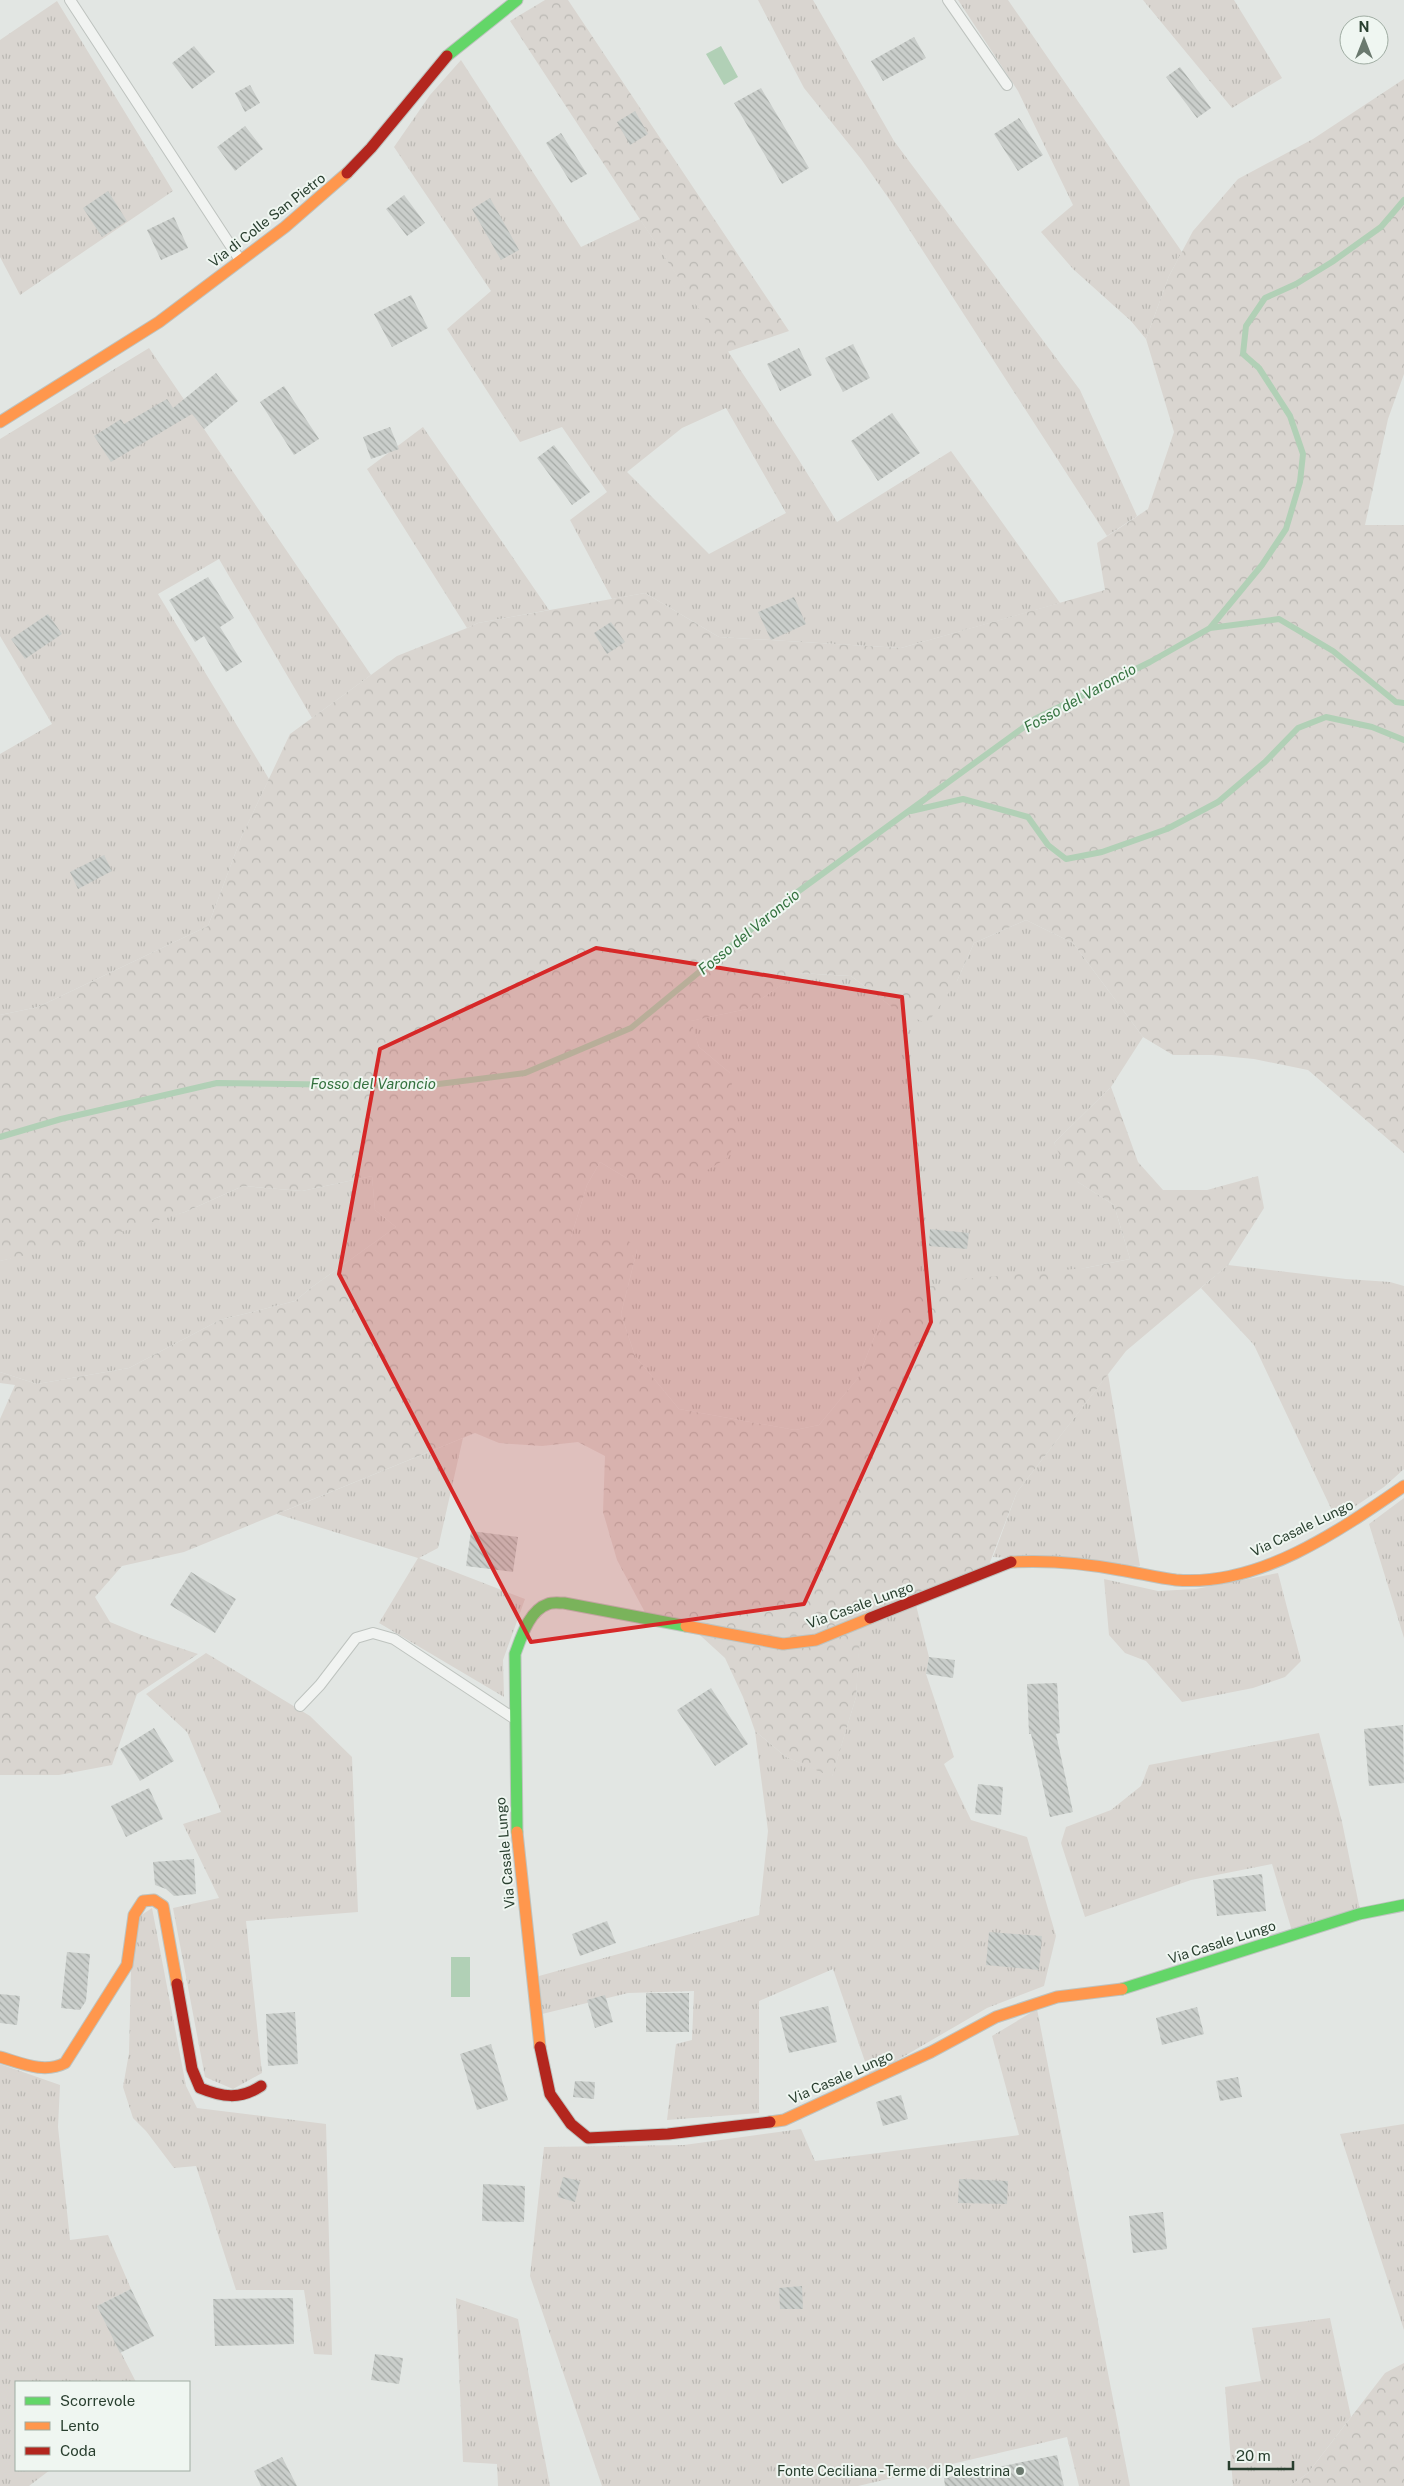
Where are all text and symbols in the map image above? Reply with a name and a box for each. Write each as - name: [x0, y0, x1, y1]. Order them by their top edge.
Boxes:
- north arrow: [1339, 15, 1389, 65]
- text: N: [1359, 19, 1369, 35]
- street label: Via di Colle San Pietro: [206, 170, 328, 270]
- water label: Fosso del Varoncio: [1021, 660, 1139, 735]
- water label: Fosso del Varoncio: [695, 885, 803, 978]
- water label: Fosso del Varoncio: [310, 1075, 436, 1092]
- street label: Via Casale Lungo: [1248, 1496, 1356, 1560]
- street label: Via Casale Lungo: [805, 1578, 915, 1632]
- street label: Via Casale Lungo: [492, 1796, 518, 1909]
- street label: Via Casale Lungo: [1166, 1917, 1278, 1967]
- street label: Via Casale Lungo: [787, 2047, 895, 2107]
- legend: [15, 2381, 190, 2471]
- text: Scorrevole: [60, 2392, 135, 2409]
- text: Lento: [60, 2417, 99, 2434]
- scale bar: [1229, 2438, 1293, 2470]
- text: Coda: [60, 2442, 96, 2459]
- text: 20 m: [1236, 2447, 1271, 2464]
- place label: Fonte Ceciliana - Terme di Palestrina: [777, 2463, 1010, 2479]
- marker: Fonte Ceciliana - Terme di Palestrina: [1014, 2465, 1026, 2477]

